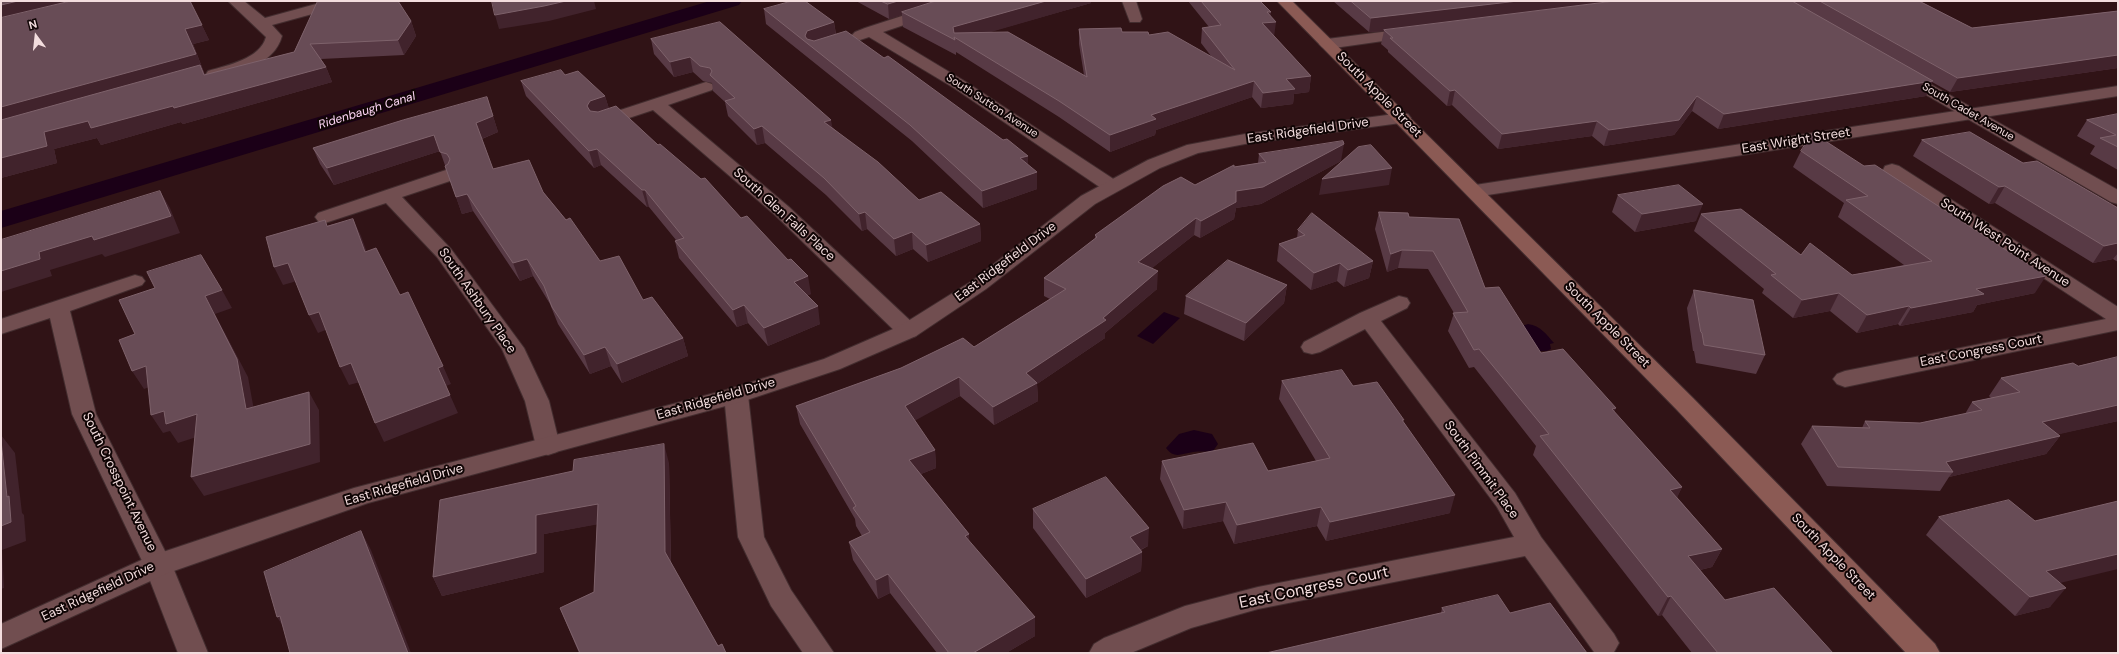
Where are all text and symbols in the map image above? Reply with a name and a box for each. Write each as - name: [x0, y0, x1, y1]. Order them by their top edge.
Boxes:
- north arrow: [16, 16, 56, 56]
- text: N: [27, 17, 39, 32]
- street label: South Apple Street: [1333, 49, 1425, 141]
- street label: South Sutton Avenue: [944, 71, 1040, 141]
- street label: South Cadet Avenue: [1920, 80, 2016, 144]
- water label: Ridenbaugh Canal: [317, 89, 417, 133]
- street label: East Ridgefield Drive: [1246, 115, 1370, 147]
- street label: East Wright Street: [1741, 125, 1851, 157]
- street label: South Glen Falls Place: [730, 165, 838, 265]
- street label: South West Point Avenue: [1937, 195, 2073, 291]
- street label: East Ridgefield Drive: [952, 219, 1060, 305]
- street label: South Ashbury Place: [435, 245, 519, 357]
- street label: South Apple Street: [1561, 279, 1653, 371]
- street label: East Congress Court: [1919, 332, 2043, 370]
- street label: East Ridgefield Drive: [655, 375, 777, 423]
- street label: South Crosspoint Avenue: [79, 410, 159, 554]
- street label: South Pimmit Place: [1440, 418, 1522, 522]
- street label: East Ridgefield Drive: [343, 461, 465, 509]
- street label: South Apple Street: [1788, 511, 1878, 603]
- street label: East Ridgefield Drive: [39, 559, 157, 625]
- street label: East Congress Court: [1237, 563, 1391, 613]

